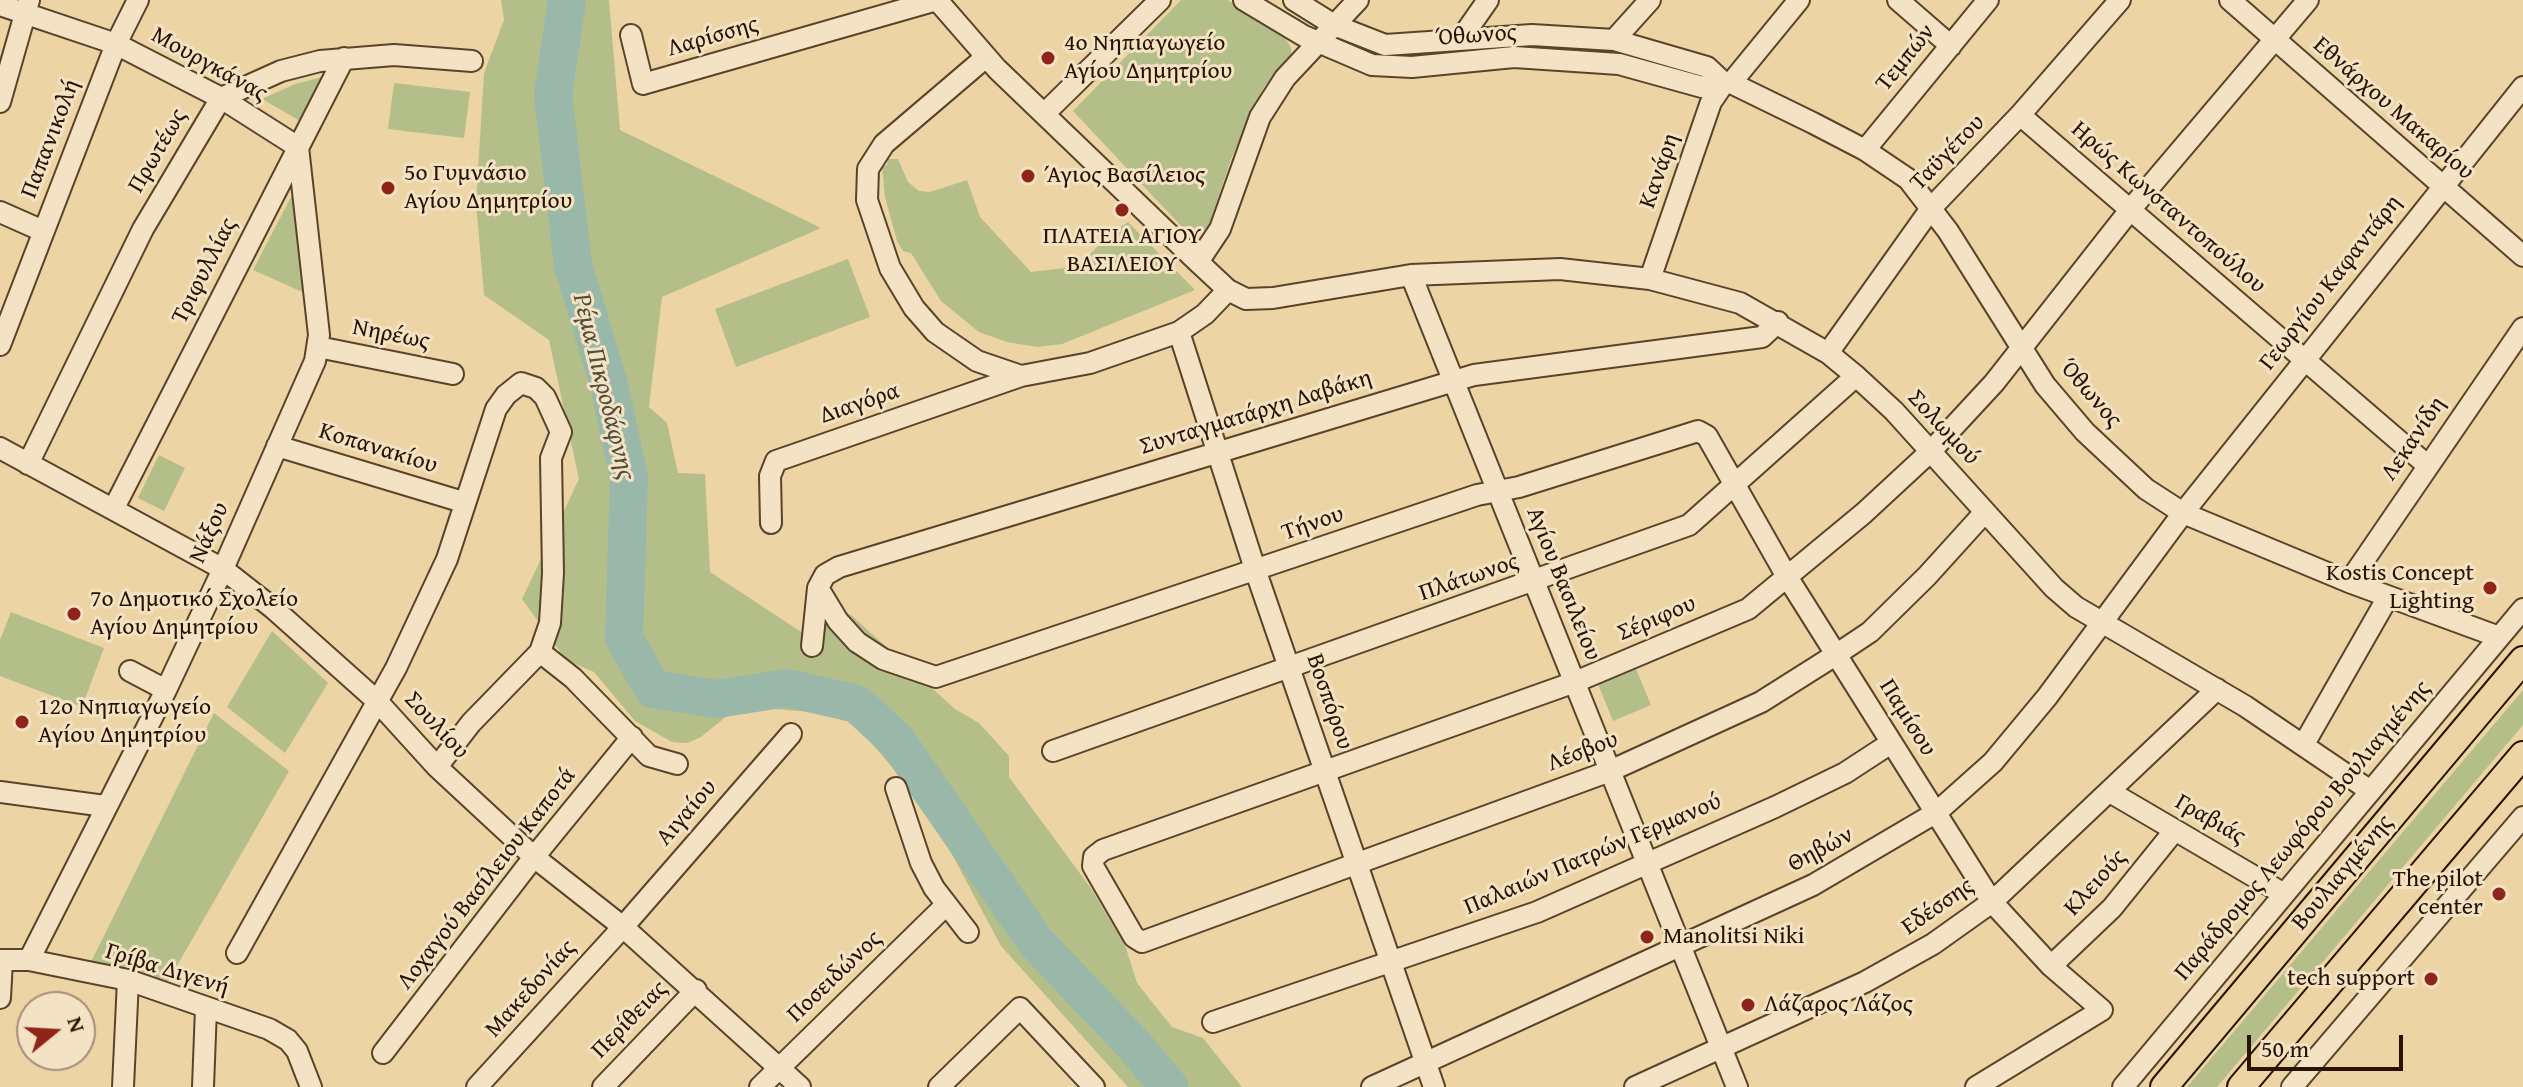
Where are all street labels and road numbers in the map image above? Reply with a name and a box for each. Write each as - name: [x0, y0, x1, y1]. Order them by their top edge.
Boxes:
- street label: Λαρίσσης: [664, 10, 762, 64]
- street label: Τεμπών: [1870, 18, 1942, 98]
- street label: Όθωνος: [1434, 19, 1518, 53]
- street label: Μουργκάνας: [146, 21, 272, 109]
- street label: Εθνάρχου Μακαρίου: [2307, 31, 2479, 187]
- street label: Παπανικολή: [15, 76, 87, 202]
- street label: Πρωτέως: [122, 104, 194, 198]
- street label: Ταϋγέτου: [1905, 109, 1991, 197]
- street label: Ηρώς Κωνσταντοπούλου: [2065, 116, 2271, 300]
- street label: Κανάρη: [1634, 130, 1686, 212]
- street label: Γεωργίου Καφαντάρη: [2254, 190, 2408, 376]
- street label: Τριφυλλίας: [166, 213, 244, 329]
- street label: Νηρέως: [350, 313, 432, 357]
- street label: Όθωνος: [2052, 354, 2128, 434]
- street label: Συνταγματάρχη Δαβάκη: [1137, 364, 1375, 462]
- street label: Διαγόρα: [816, 377, 904, 431]
- street label: Σολωμού: [1901, 384, 1985, 472]
- street label: Λεκανίδη: [2375, 391, 2453, 487]
- street label: Κοπανακίου: [315, 417, 441, 481]
- street label: Νάξου: [184, 498, 236, 568]
- street label: Τήνου: [1278, 500, 1348, 548]
- street label: Αγίου Βασιλείου: [1519, 503, 1607, 665]
- street label: Πλάτωνος: [1415, 548, 1523, 608]
- street label: Σέριφου: [1614, 590, 1700, 648]
- street label: Βοσπόρου: [1299, 650, 1359, 754]
- street label: Παμίσου: [1872, 674, 1942, 762]
- street label: Παράδρομος Λεωφόρου Βουλιαγμένης: [2169, 675, 2437, 987]
- street label: Σουλίου: [397, 686, 475, 766]
- street label: Λέσβου: [1544, 725, 1622, 779]
- street label: Λοχαγού Βασίλειου Καποτά: [391, 762, 583, 996]
- street label: Αιγαίου: [650, 774, 724, 852]
- street label: Παλαιών Πατρών Γερμανού: [1460, 788, 1726, 922]
- street label: Γραβιάς: [2170, 788, 2250, 852]
- street label: Βουλιαγμένης: [2286, 809, 2400, 937]
- street label: Θηβών: [1783, 821, 1859, 879]
- street label: Κλειούς: [2059, 844, 2133, 922]
- street label: Εδέσσης: [1897, 872, 1979, 942]
- street label: Ποσειδώνος: [782, 925, 888, 1029]
- street label: Μακεδονίας: [479, 934, 583, 1044]
- street label: Γρίβα Διγενή: [102, 938, 232, 1002]
- street label: Περίθειας: [586, 975, 674, 1065]

